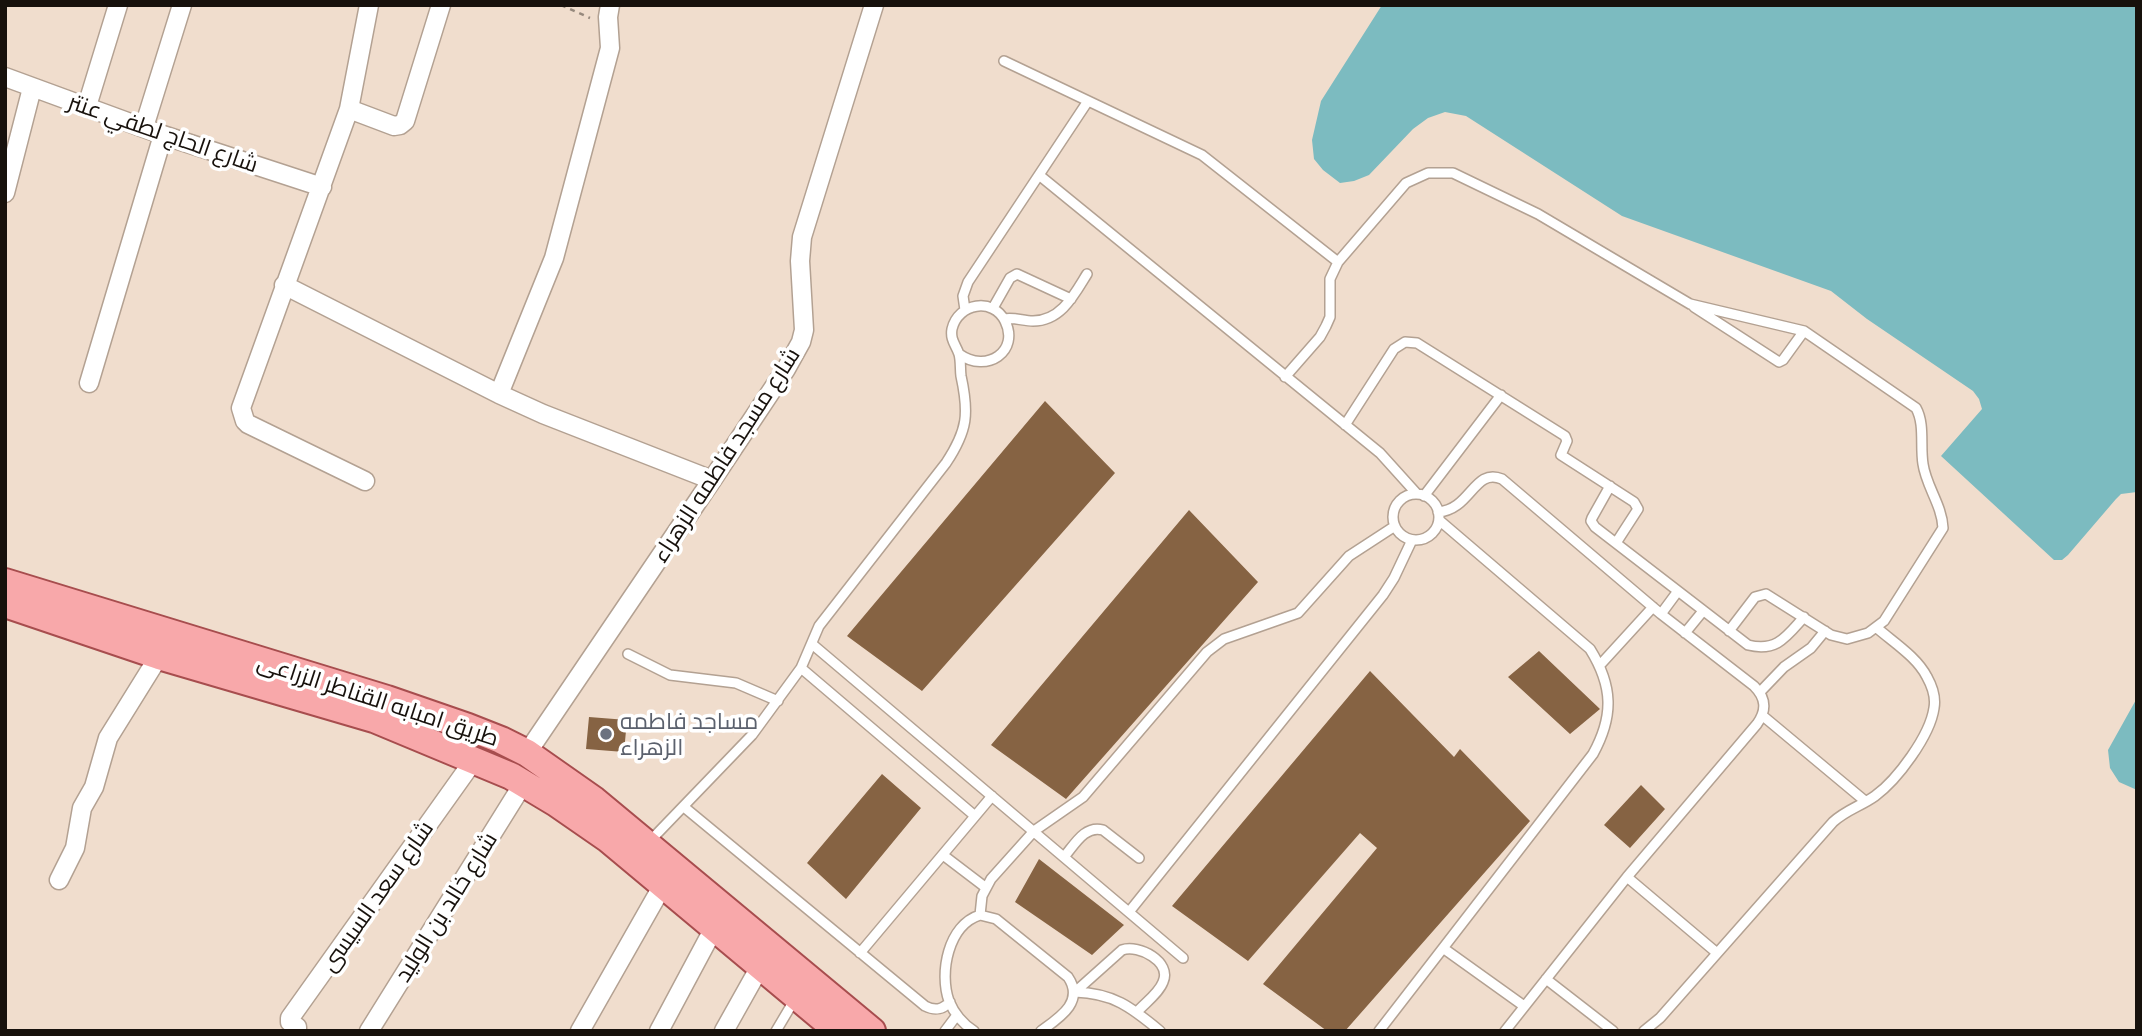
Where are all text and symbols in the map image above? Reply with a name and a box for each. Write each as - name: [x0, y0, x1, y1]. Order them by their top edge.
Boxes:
- street label: شارع الحاج لطفي عنتر: [64, 88, 262, 178]
- street label: شارع مسجد فاطمه الزهراء: [646, 342, 806, 568]
- street label: طريق امبابه القناطر الزراعى: [254, 648, 502, 752]
- place label: مساجد فاطمه الزهراء: [620, 707, 758, 761]
- marker: مساجد فاطمه الزهراء: [598, 726, 614, 742]
- street label: شارع سعد السيسى: [315, 815, 439, 977]
- street label: شارع خالد بن الوليد: [389, 827, 503, 987]

